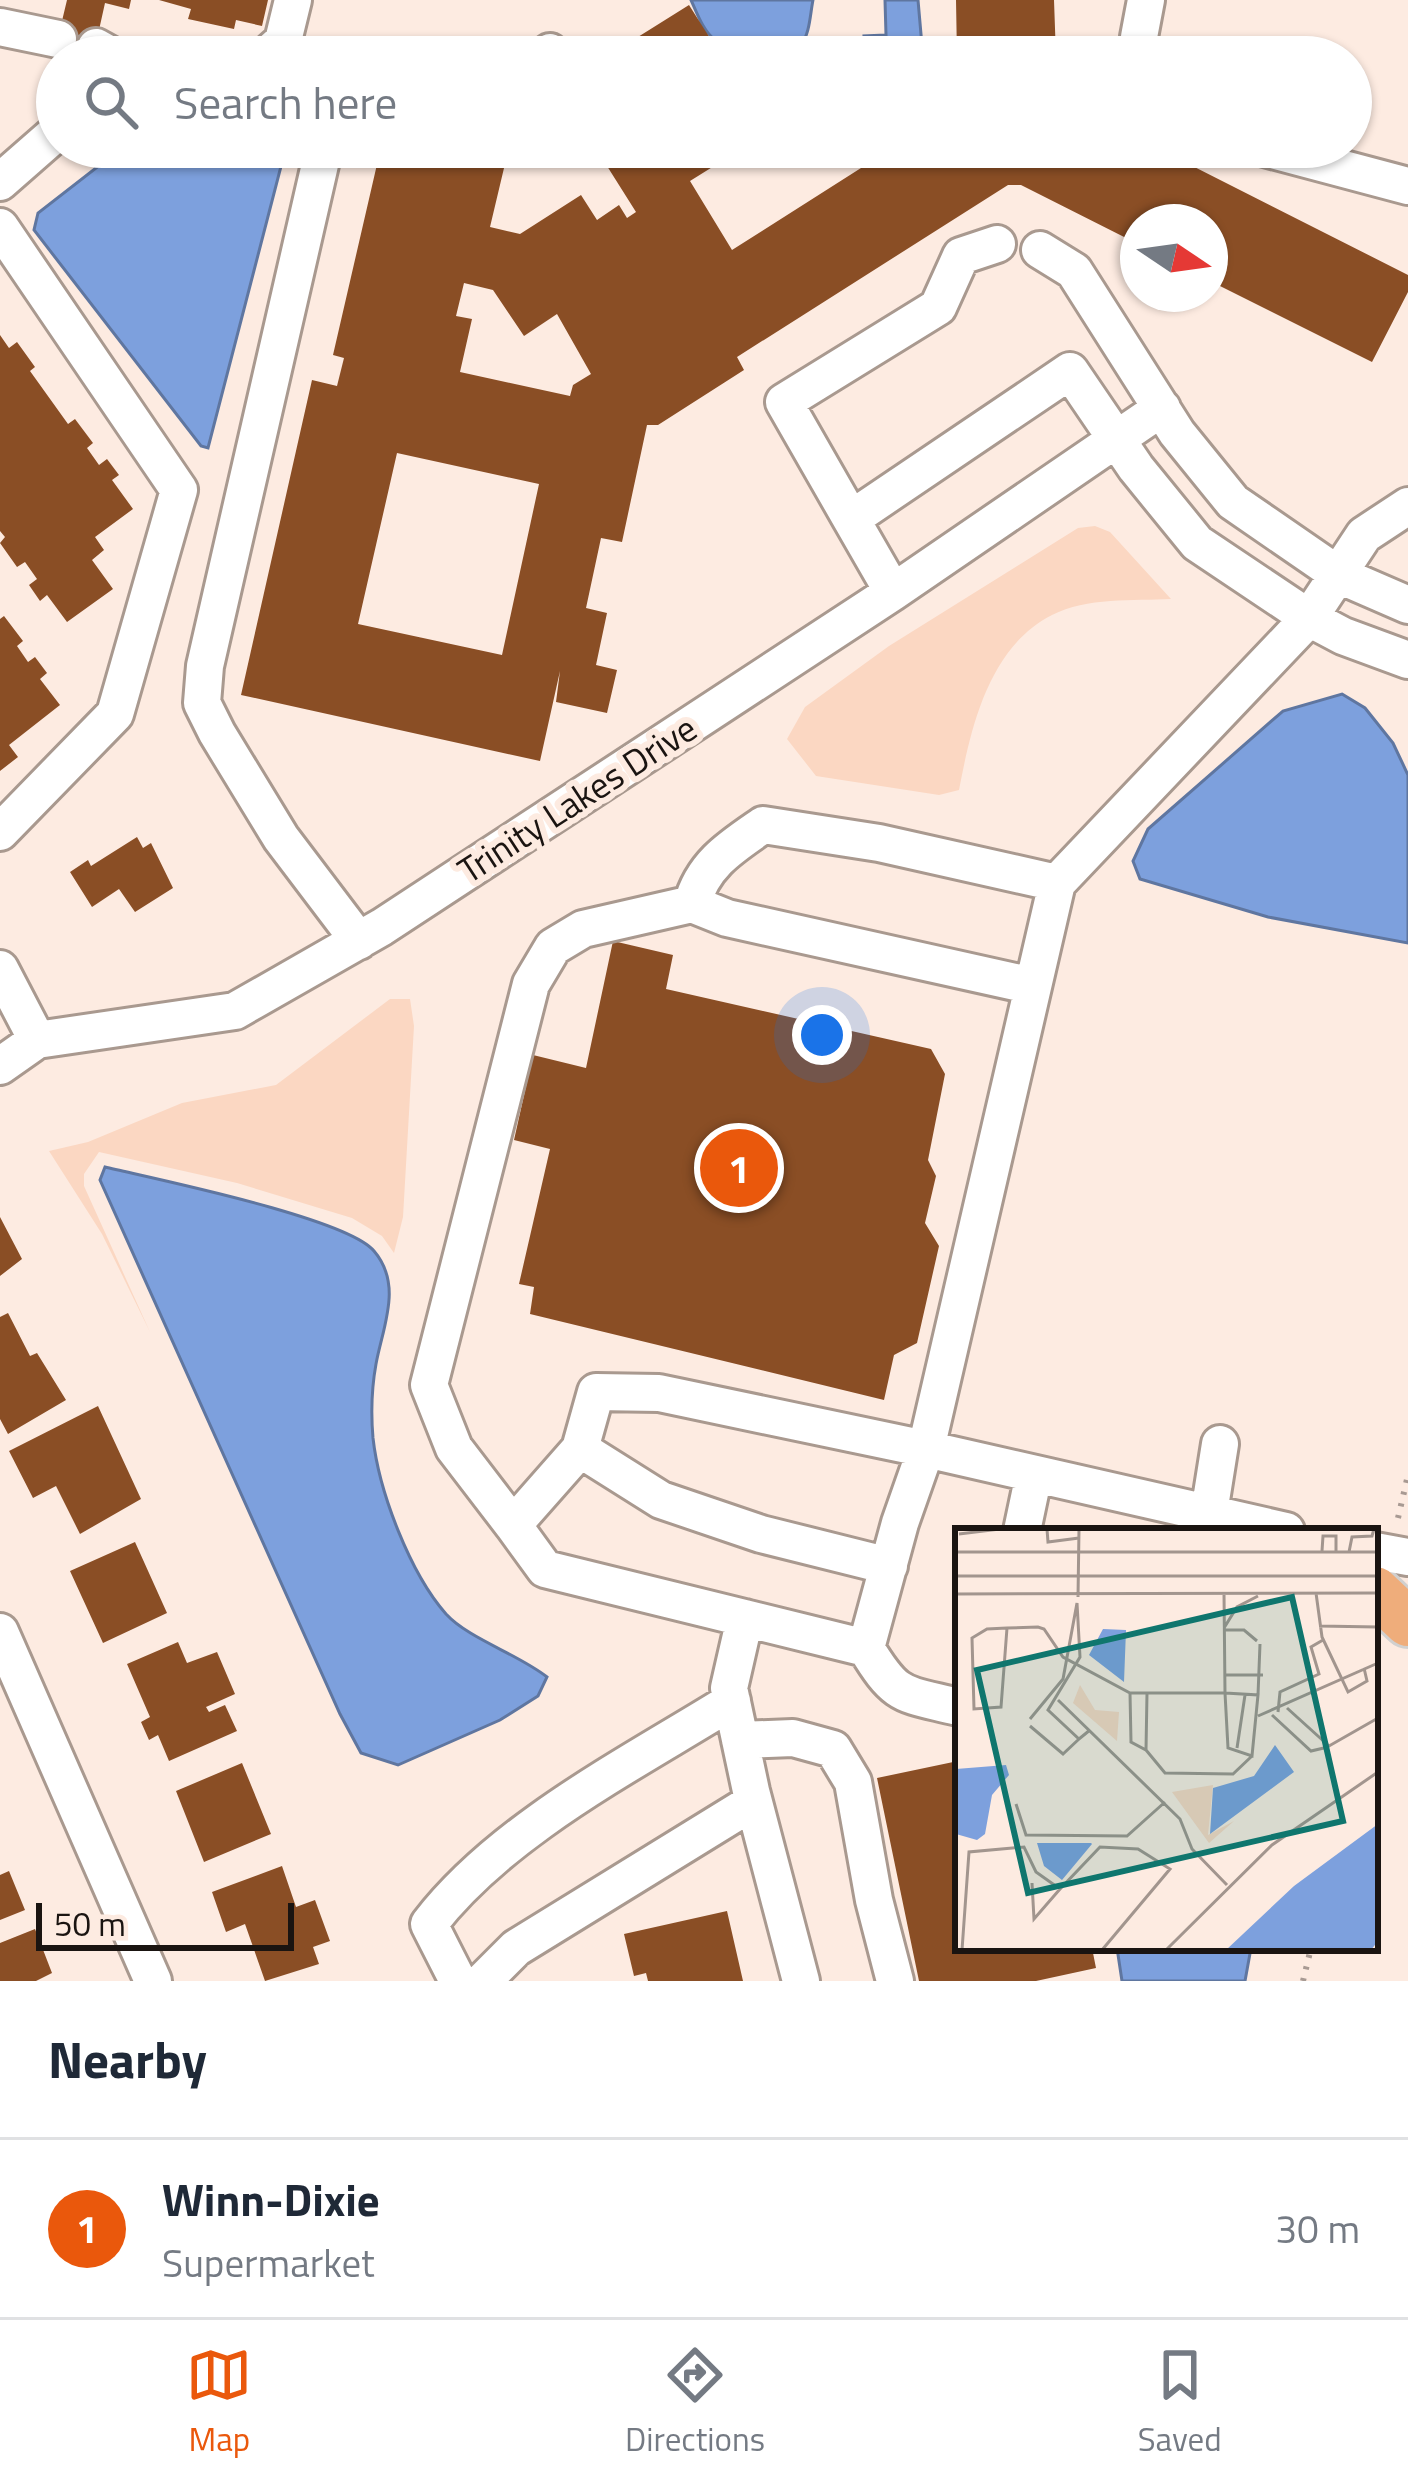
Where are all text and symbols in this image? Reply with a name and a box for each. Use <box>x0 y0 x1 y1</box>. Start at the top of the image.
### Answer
search box <box>36 36 1372 168</box>
text: Search here <box>174 68 397 136</box>
icon: search <box>78 69 144 135</box>
north arrow <box>1120 204 1228 312</box>
street label: Trinity Lakes Drive <box>446 701 707 897</box>
your location <box>792 1005 852 1065</box>
pin: 1 <box>700 1123 778 1213</box>
inset map <box>955 1528 1378 1951</box>
scale bar <box>36 1897 294 1950</box>
text: 50 m <box>54 1899 126 1949</box>
text: Nearby <box>48 2020 207 2098</box>
text: Winn-Dixie <box>162 2165 380 2233</box>
text: 1 <box>76 2199 98 2258</box>
text: 30 m <box>1275 2199 1360 2258</box>
text: Supermarket <box>162 2233 375 2292</box>
tab: Map <box>186 2342 252 2464</box>
tab: Directions <box>625 2342 765 2464</box>
tab: Saved <box>1138 2342 1222 2464</box>

